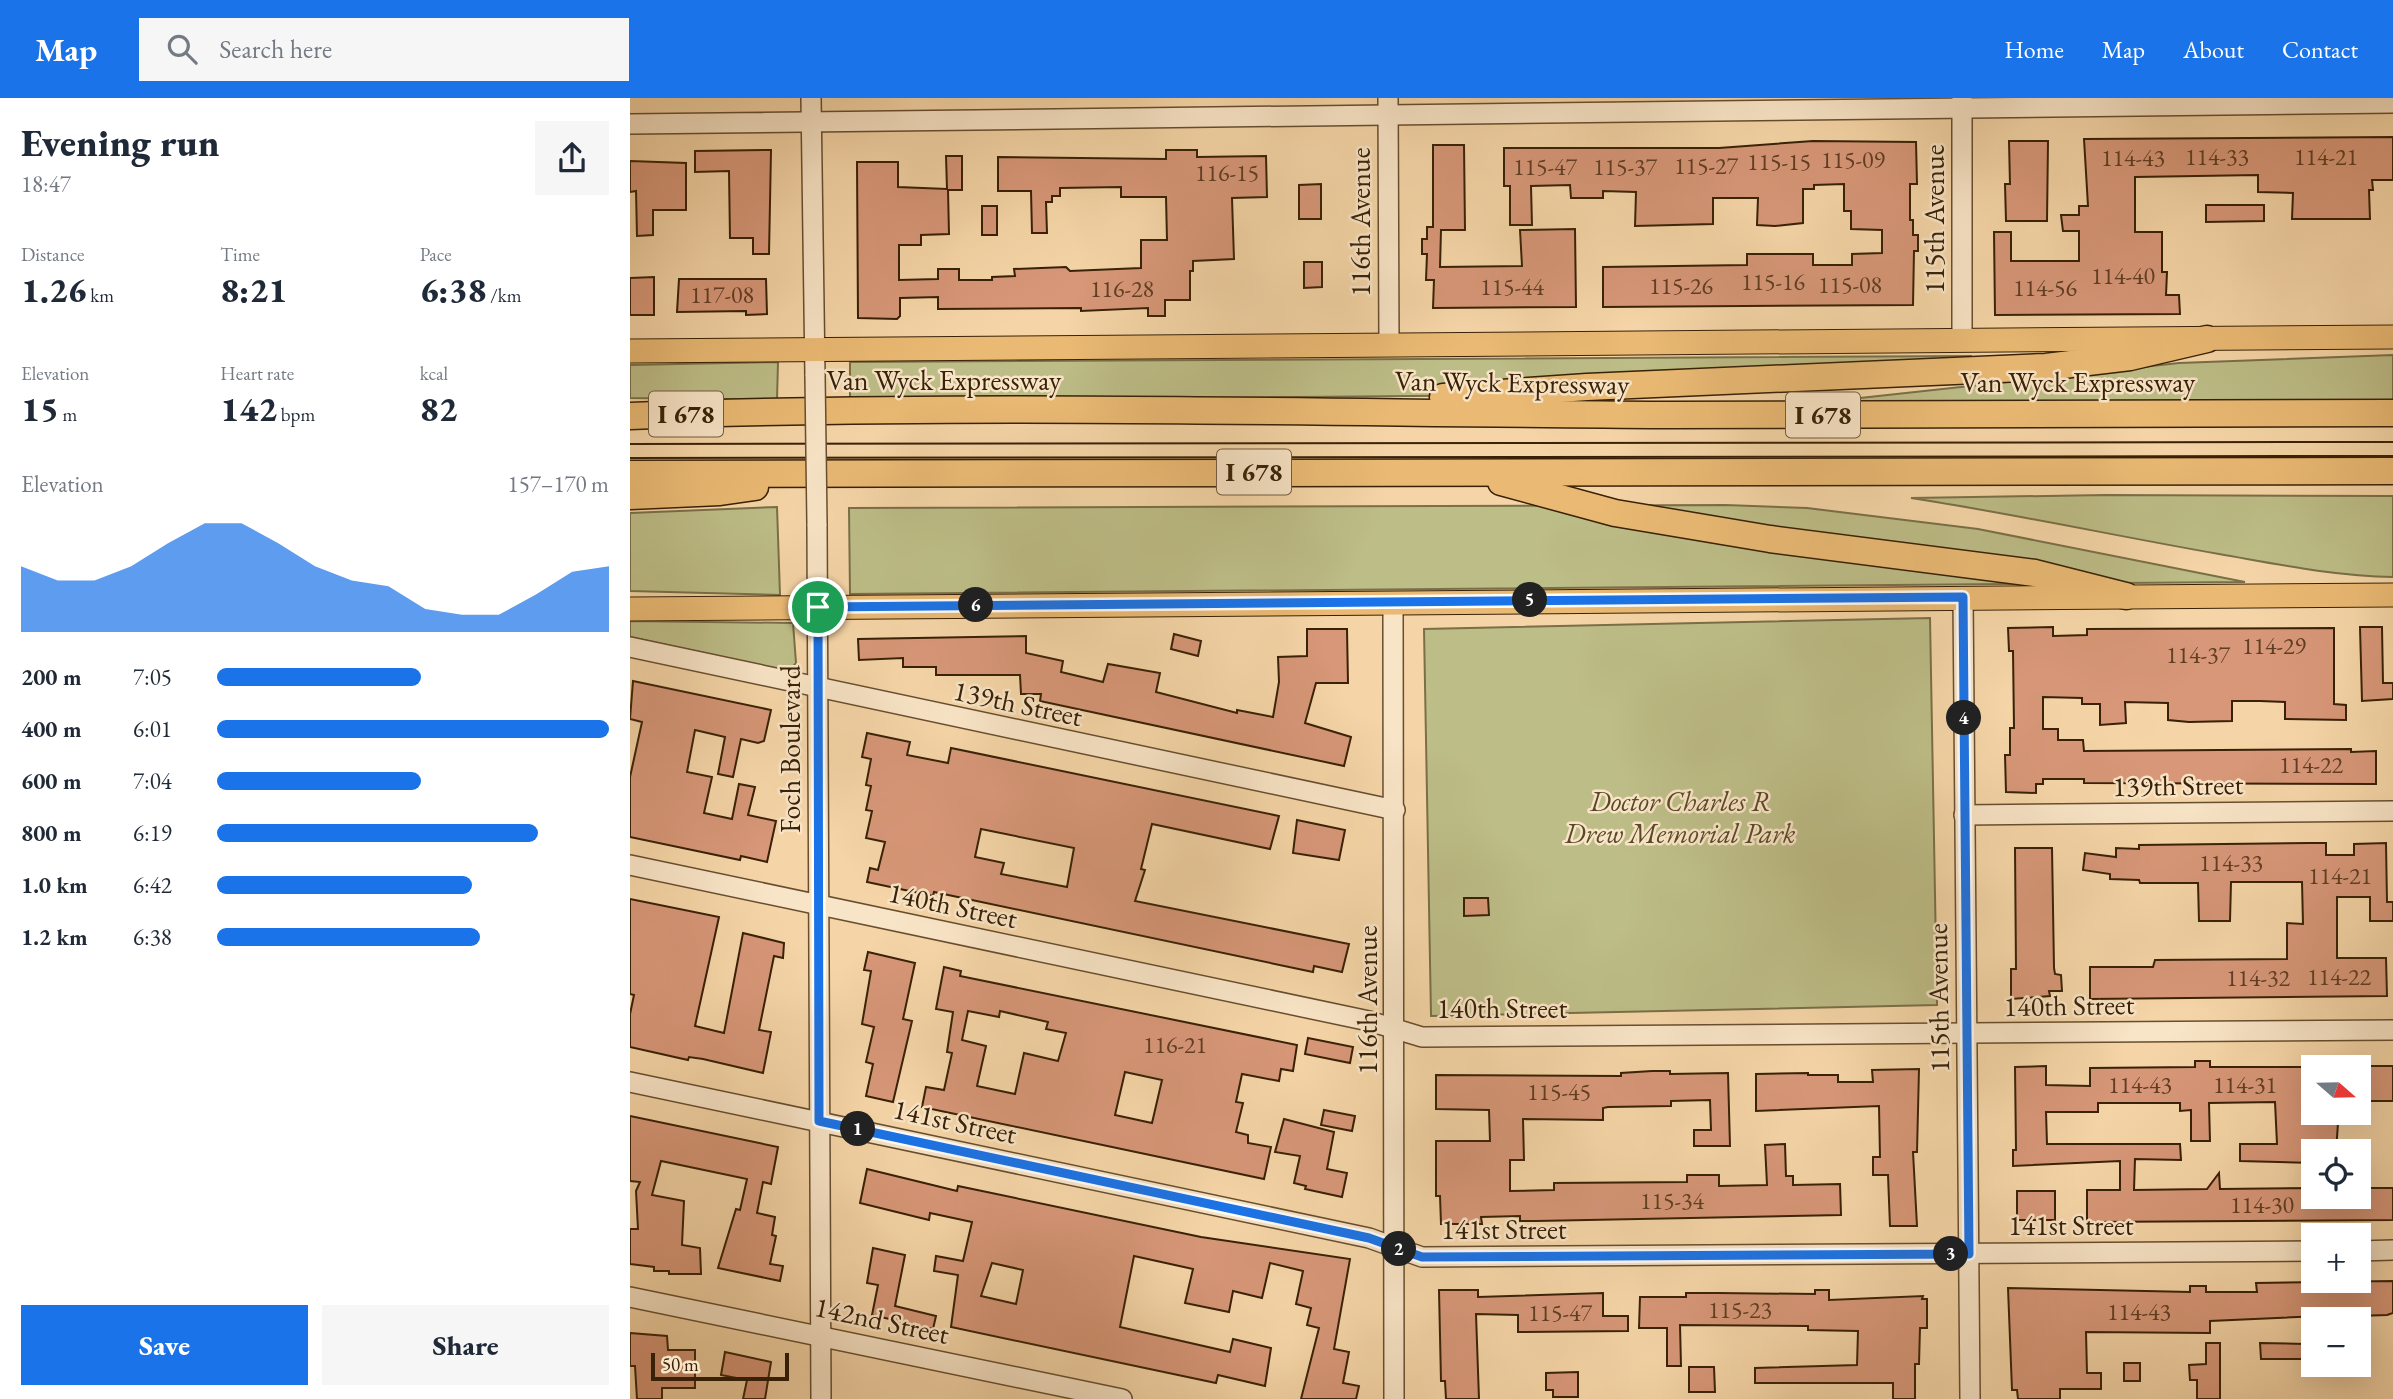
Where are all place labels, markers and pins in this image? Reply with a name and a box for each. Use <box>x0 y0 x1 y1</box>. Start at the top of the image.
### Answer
pin <box>788 577 848 637</box>
pin: 5 <box>1513 582 1548 618</box>
pin: 6 <box>958 588 994 622</box>
pin: 4 <box>1946 700 1982 736</box>
pin: 1 <box>840 1112 876 1146</box>
pin: 2 <box>1382 1232 1416 1266</box>
pin: 3 <box>1934 1236 1968 1272</box>

